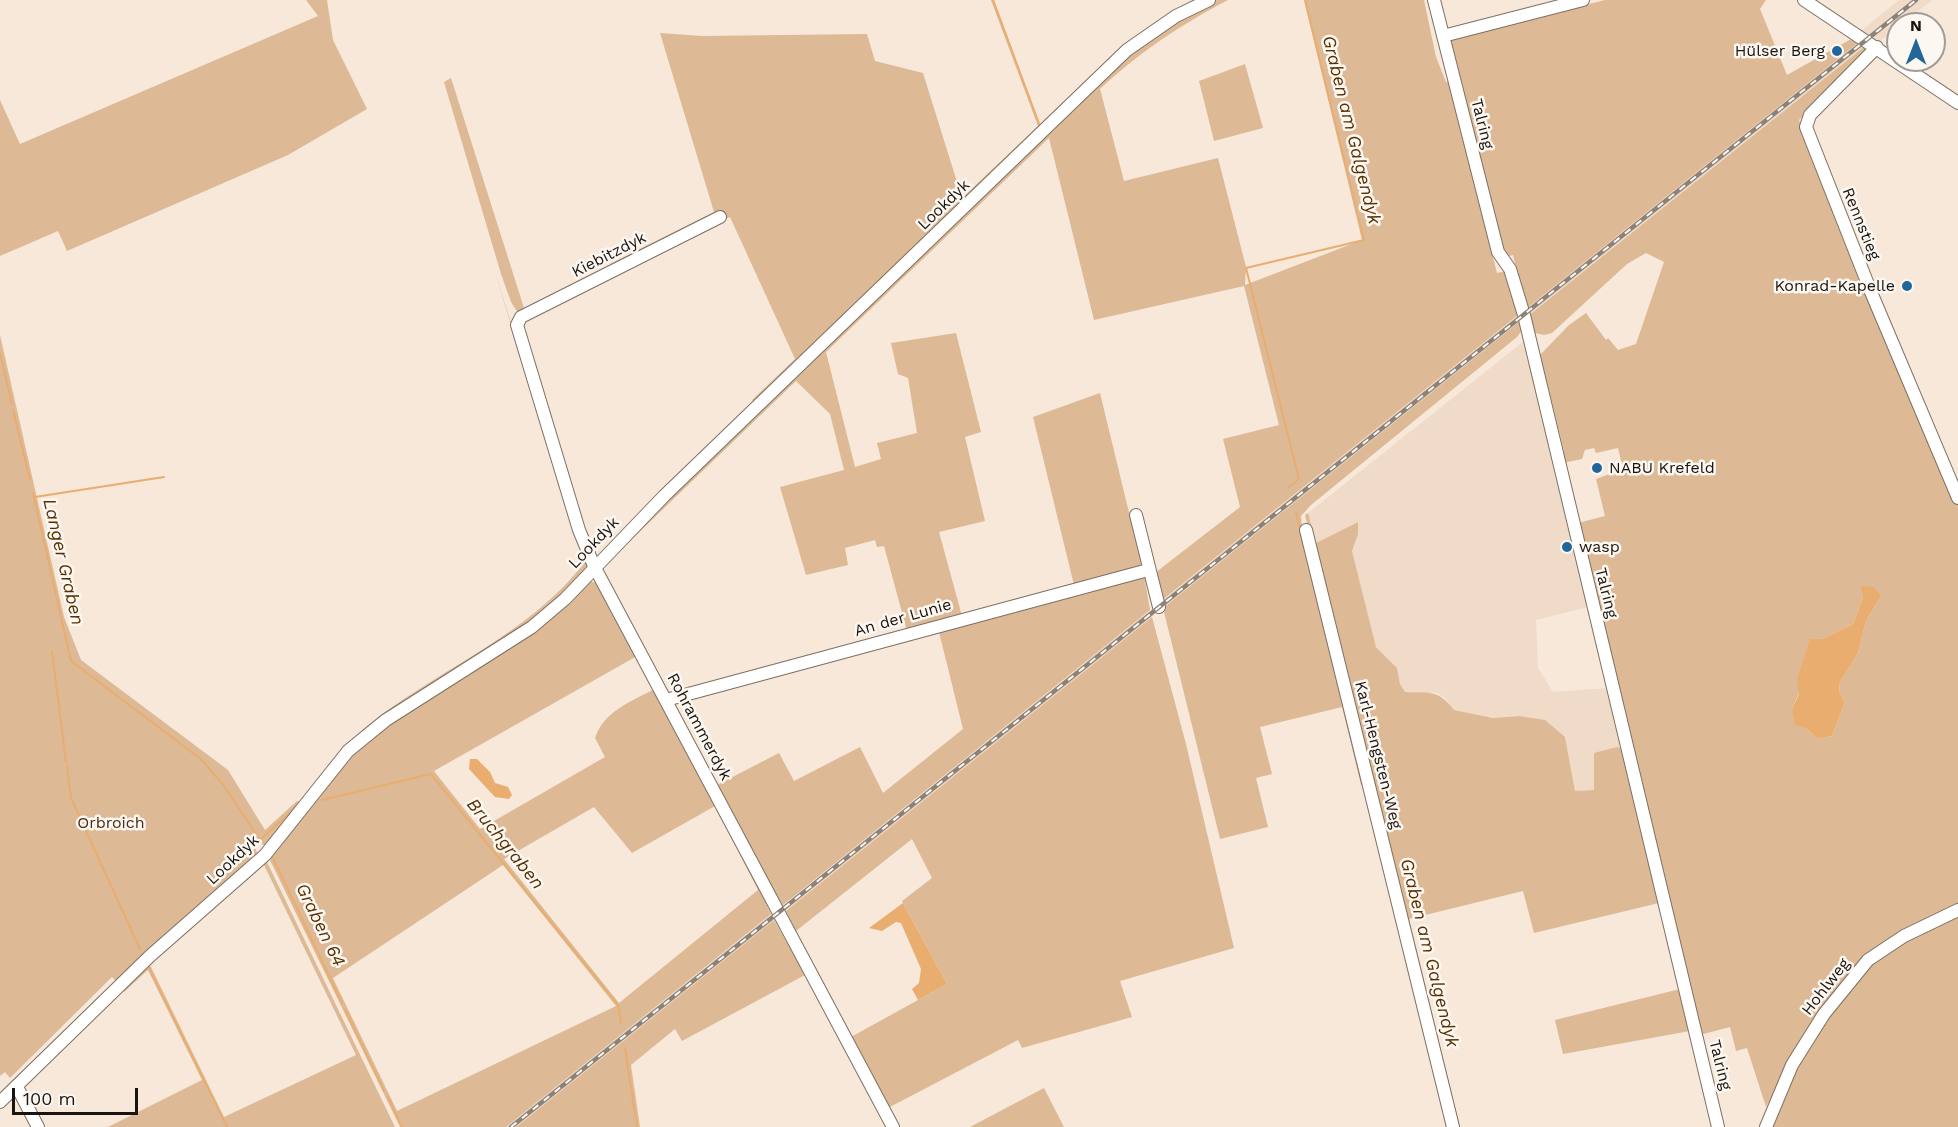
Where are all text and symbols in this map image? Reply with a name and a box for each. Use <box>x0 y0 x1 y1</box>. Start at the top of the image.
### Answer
north arrow <box>1886 12 1946 72</box>
text: N <box>1910 16 1922 35</box>
water label: Graben am Galgendyk <box>1317 33 1385 227</box>
place label: Hülser Berg <box>1735 41 1825 61</box>
marker: Hülser Berg <box>1830 44 1844 58</box>
street label: Talring <box>1466 97 1498 151</box>
street label: Lookdyk <box>914 176 974 234</box>
street label: Rennstieg <box>1838 185 1884 263</box>
street label: Kiebitzdyk <box>569 228 649 282</box>
place label: Konrad-Kapelle <box>1775 276 1895 296</box>
marker: Konrad-Kapelle <box>1900 279 1914 293</box>
place label: NABU Krefeld <box>1609 458 1715 478</box>
marker: NABU Krefeld <box>1590 461 1604 475</box>
water label: Langer Graben <box>38 497 88 627</box>
street label: Lookdyk <box>565 513 623 573</box>
place label: wasp <box>1579 537 1620 557</box>
marker: wasp <box>1560 540 1574 554</box>
street label: Talring <box>1590 566 1622 620</box>
street label: An der Lunie <box>852 595 954 641</box>
street label: Rohrammerdyk <box>663 670 735 784</box>
street label: Karl-Hengsten-Weg <box>1350 679 1406 831</box>
water label: Bruchgraben <box>462 794 548 894</box>
park label: Orbroich <box>77 813 145 833</box>
street label: Lookdyk <box>203 831 263 889</box>
water label: Graben am Galgendyk <box>1395 856 1463 1050</box>
water label: Graben 64 <box>291 880 349 970</box>
street label: Hohlweg <box>1798 955 1854 1019</box>
street label: Talring <box>1704 1038 1736 1092</box>
scale bar <box>15 1076 141 1114</box>
text: 100 m <box>23 1088 76 1109</box>

